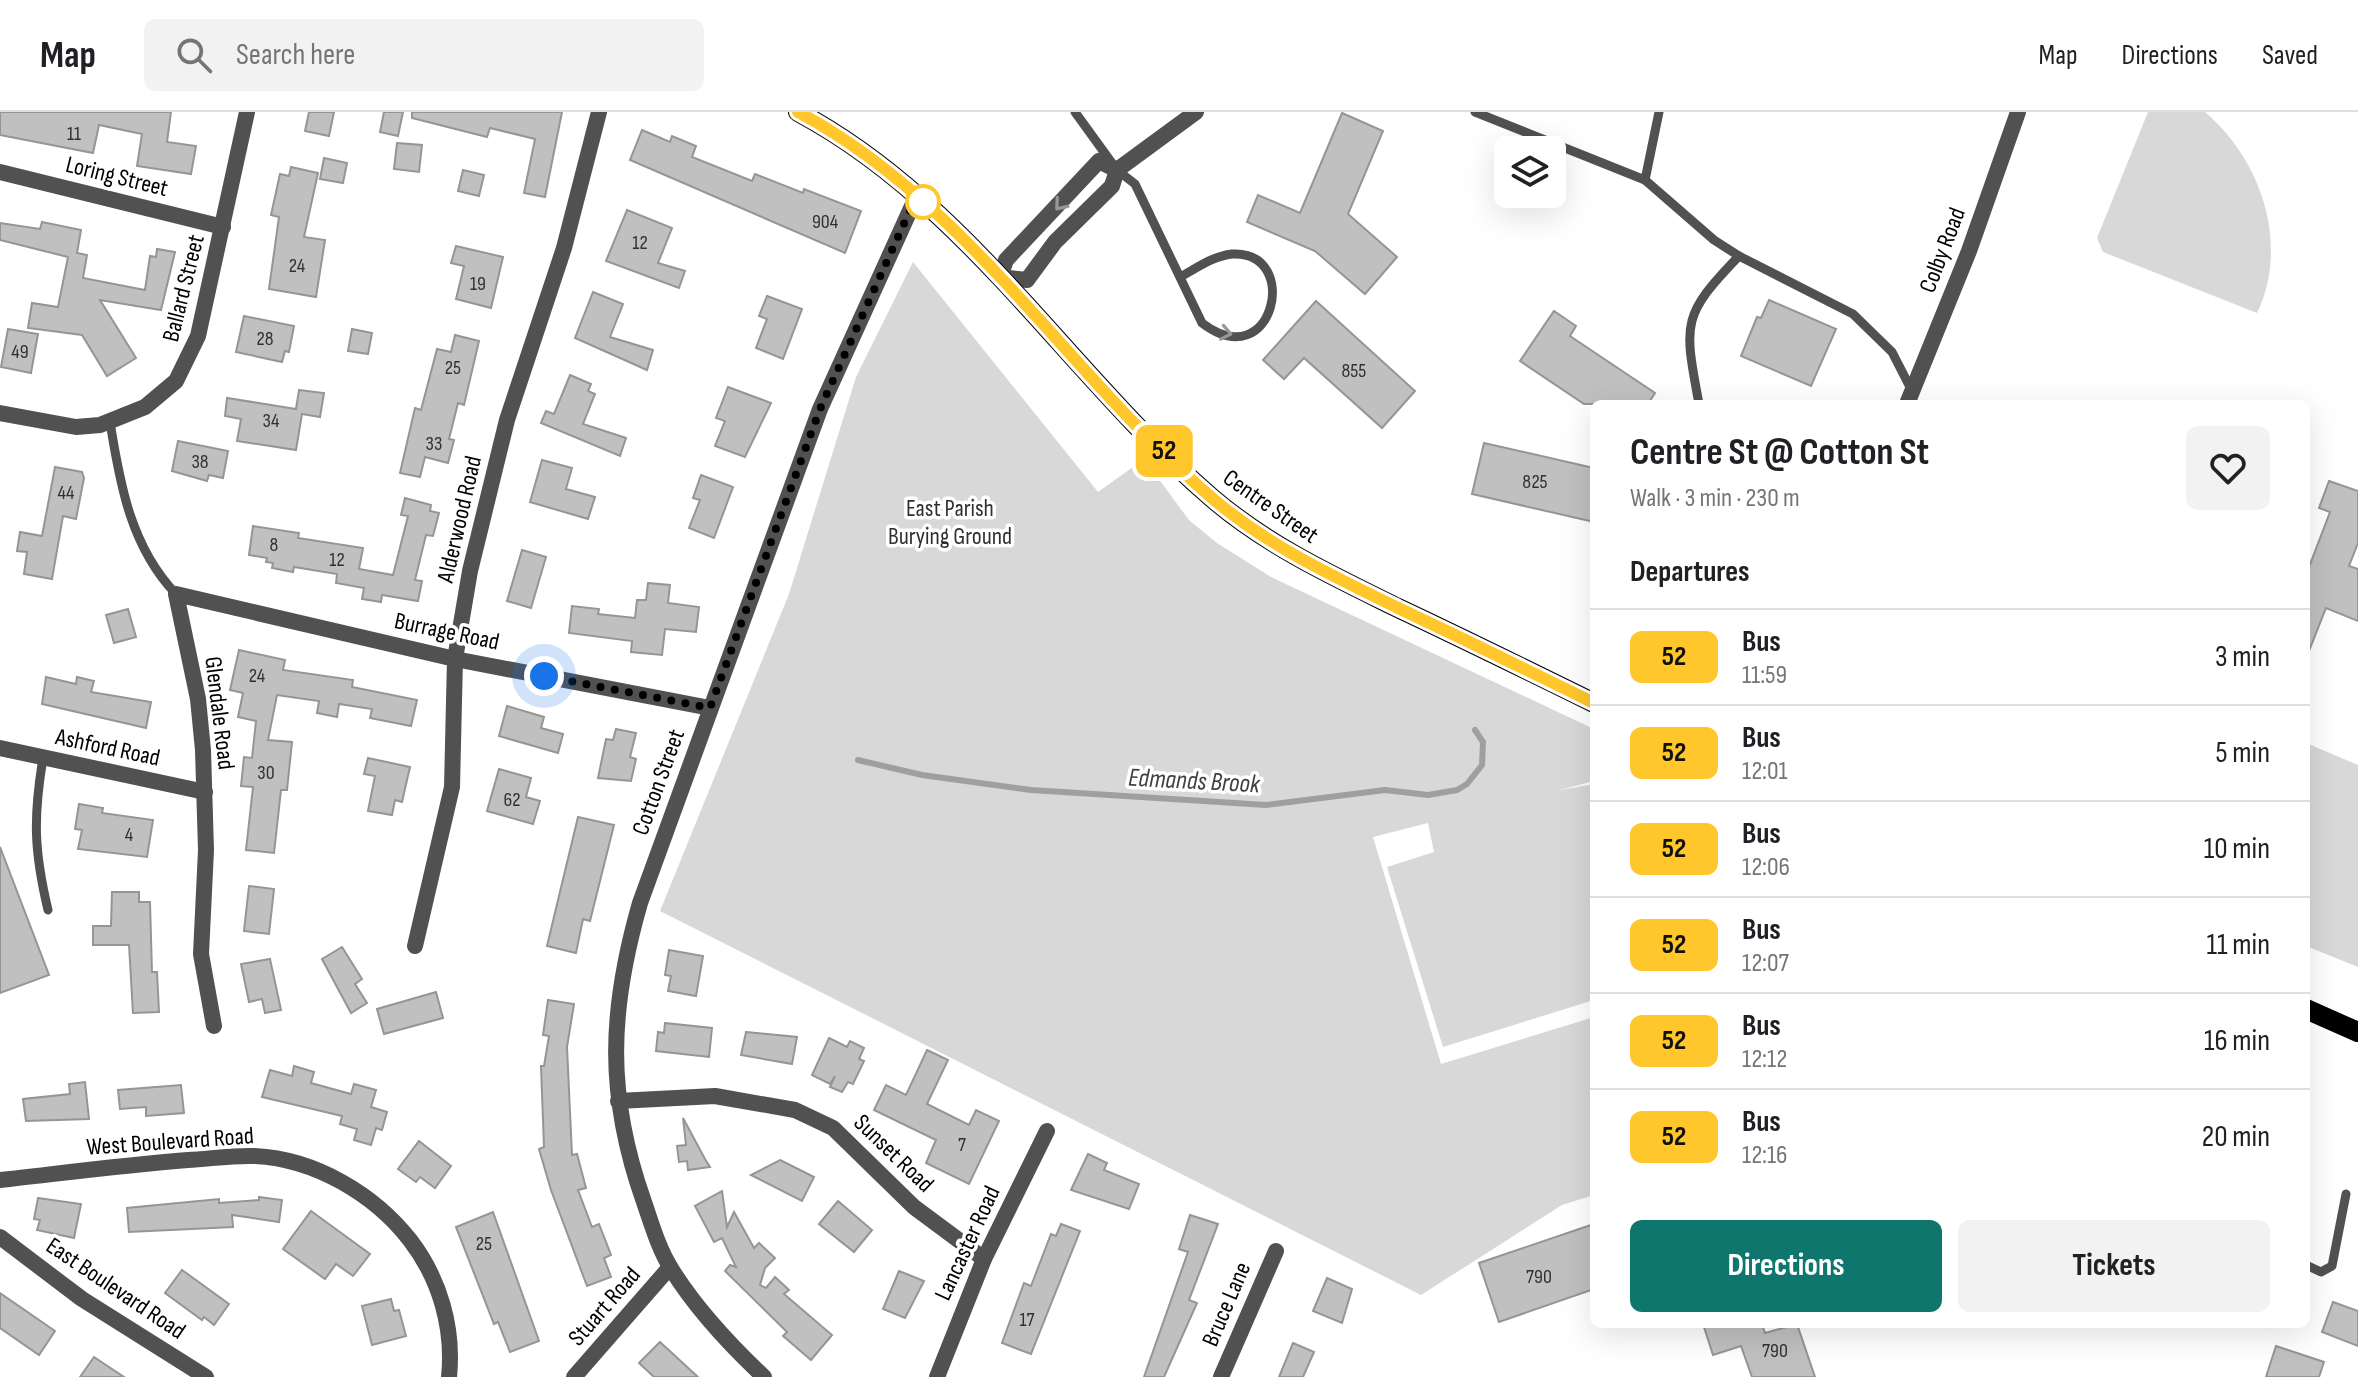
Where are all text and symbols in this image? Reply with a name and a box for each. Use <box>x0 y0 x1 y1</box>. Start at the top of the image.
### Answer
search box <box>144 19 704 91</box>
text: Map <box>40 33 96 78</box>
icon: search <box>172 33 216 77</box>
text: Search here <box>236 37 355 73</box>
text: Map <box>2039 39 2078 72</box>
text: Directions <box>2122 39 2218 72</box>
text: Saved <box>2262 39 2318 72</box>
house number: 11 <box>67 122 81 146</box>
map controls <box>1494 136 1566 208</box>
button: layers <box>1494 136 1566 208</box>
street label: Loring Street <box>63 150 171 203</box>
unlabelled marker <box>906 185 940 219</box>
one-way arrow <box>1055 195 1070 210</box>
street label: Colby Road <box>1913 204 1972 297</box>
house number: 904 <box>812 210 838 234</box>
house number: 12 <box>632 231 648 255</box>
street label: Ballard Street <box>156 232 211 345</box>
house number: 24 <box>289 254 305 278</box>
house number: 19 <box>470 272 486 296</box>
one-way arrow <box>1219 324 1232 341</box>
house number: 28 <box>257 327 274 351</box>
house number: 49 <box>11 340 29 364</box>
house number: 25 <box>445 356 461 380</box>
house number: 855 <box>1342 359 1366 383</box>
house number: 34 <box>263 409 279 433</box>
line badge: 52 <box>1128 425 1200 477</box>
button: heart <box>2186 426 2270 510</box>
text: Centre St @ Cotton St <box>1630 430 1929 475</box>
house number: 33 <box>426 432 442 456</box>
text: 52 <box>1152 434 1176 467</box>
house number: 38 <box>191 450 209 474</box>
street label: Alderwood Road <box>431 453 488 586</box>
street label: Centre Street <box>1218 463 1324 550</box>
house number: 825 <box>1522 470 1548 494</box>
house number: 44 <box>58 481 74 505</box>
text: Walk · 3 min · 230 m <box>1630 483 1800 514</box>
park label: East Parish Burying Ground <box>888 494 1012 551</box>
house number: 8 <box>270 533 278 557</box>
house number: 12 <box>329 548 345 572</box>
text: Departures <box>1630 554 1750 590</box>
street label: Burrage Road <box>392 606 502 657</box>
text: Bus <box>1742 624 1781 660</box>
text: 3 min <box>2215 639 2270 675</box>
text: 52 <box>1662 640 1686 673</box>
street label: Glendale Road <box>198 655 241 771</box>
your location <box>524 656 564 696</box>
text: 11:59 <box>1742 660 1787 691</box>
house number: 24 <box>249 664 265 688</box>
text: Bus <box>1742 720 1781 756</box>
street label: Ashford Road <box>52 722 163 773</box>
street label: Cotton Street <box>626 725 691 839</box>
text: 5 min <box>2216 735 2270 771</box>
text: 52 <box>1662 736 1686 769</box>
text: 12:01 <box>1742 756 1788 787</box>
house number: 30 <box>257 761 275 785</box>
water label: Edmands Brook <box>1127 763 1262 800</box>
house number: 62 <box>503 788 521 812</box>
text: Bus <box>1742 816 1781 852</box>
house number: 4 <box>125 823 133 847</box>
text: 10 min <box>2204 831 2270 867</box>
text: 52 <box>1662 832 1686 865</box>
text: 12:06 <box>1742 852 1790 883</box>
text: Bus <box>1742 912 1781 948</box>
text: 11 min <box>2207 927 2270 963</box>
text: 52 <box>1662 928 1686 961</box>
text: 12:07 <box>1742 948 1789 979</box>
text: Bus <box>1742 1008 1781 1044</box>
text: 16 min <box>2204 1023 2270 1059</box>
text: 52 <box>1662 1024 1686 1057</box>
text: 12:12 <box>1742 1044 1787 1075</box>
text: Bus <box>1742 1104 1781 1140</box>
street label: Sunset Road <box>848 1108 940 1198</box>
text: 20 min <box>2202 1119 2270 1155</box>
text: 52 <box>1662 1120 1686 1153</box>
street label: West Boulevard Road <box>85 1121 255 1162</box>
house number: 7 <box>958 1133 966 1157</box>
text: 12:16 <box>1742 1140 1788 1171</box>
street label: Lancaster Road <box>928 1181 1007 1305</box>
button: Directions <box>1630 1220 1942 1312</box>
button: Tickets <box>1958 1220 2270 1312</box>
street label: East Boulevard Road <box>41 1231 191 1346</box>
house number: 25 <box>476 1232 492 1256</box>
street label: Bruce Lane <box>1196 1258 1257 1351</box>
street label: Stuart Road <box>562 1261 647 1352</box>
house number: 790 <box>1526 1265 1552 1289</box>
house number: 17 <box>1020 1308 1034 1332</box>
house number: 790 <box>1762 1339 1788 1363</box>

